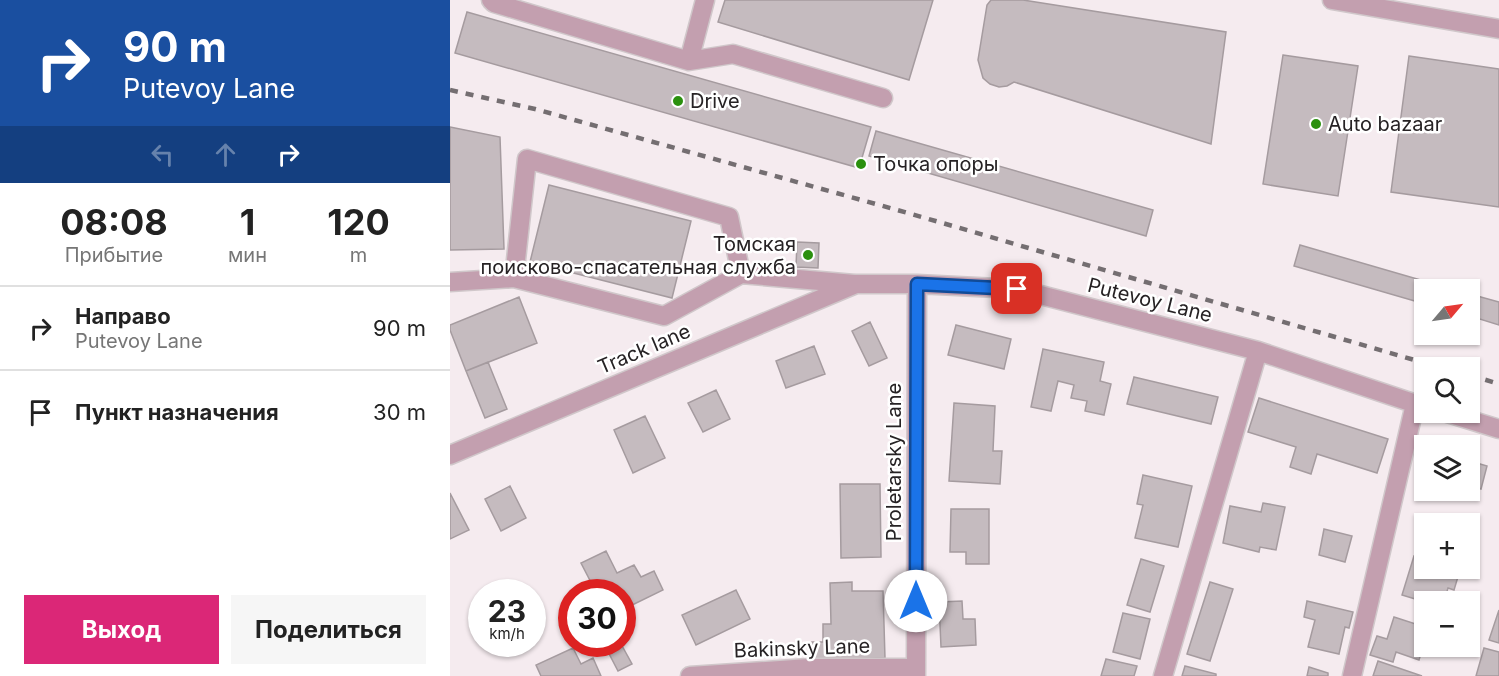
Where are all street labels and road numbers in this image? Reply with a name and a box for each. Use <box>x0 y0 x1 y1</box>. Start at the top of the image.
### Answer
street label: Putevoy Lane <box>1085 273 1215 327</box>
street label: Track lane <box>594 319 694 379</box>
street label: Proletarsky Lane <box>882 383 906 541</box>
street label: Bakinsky Lane <box>733 634 871 662</box>

